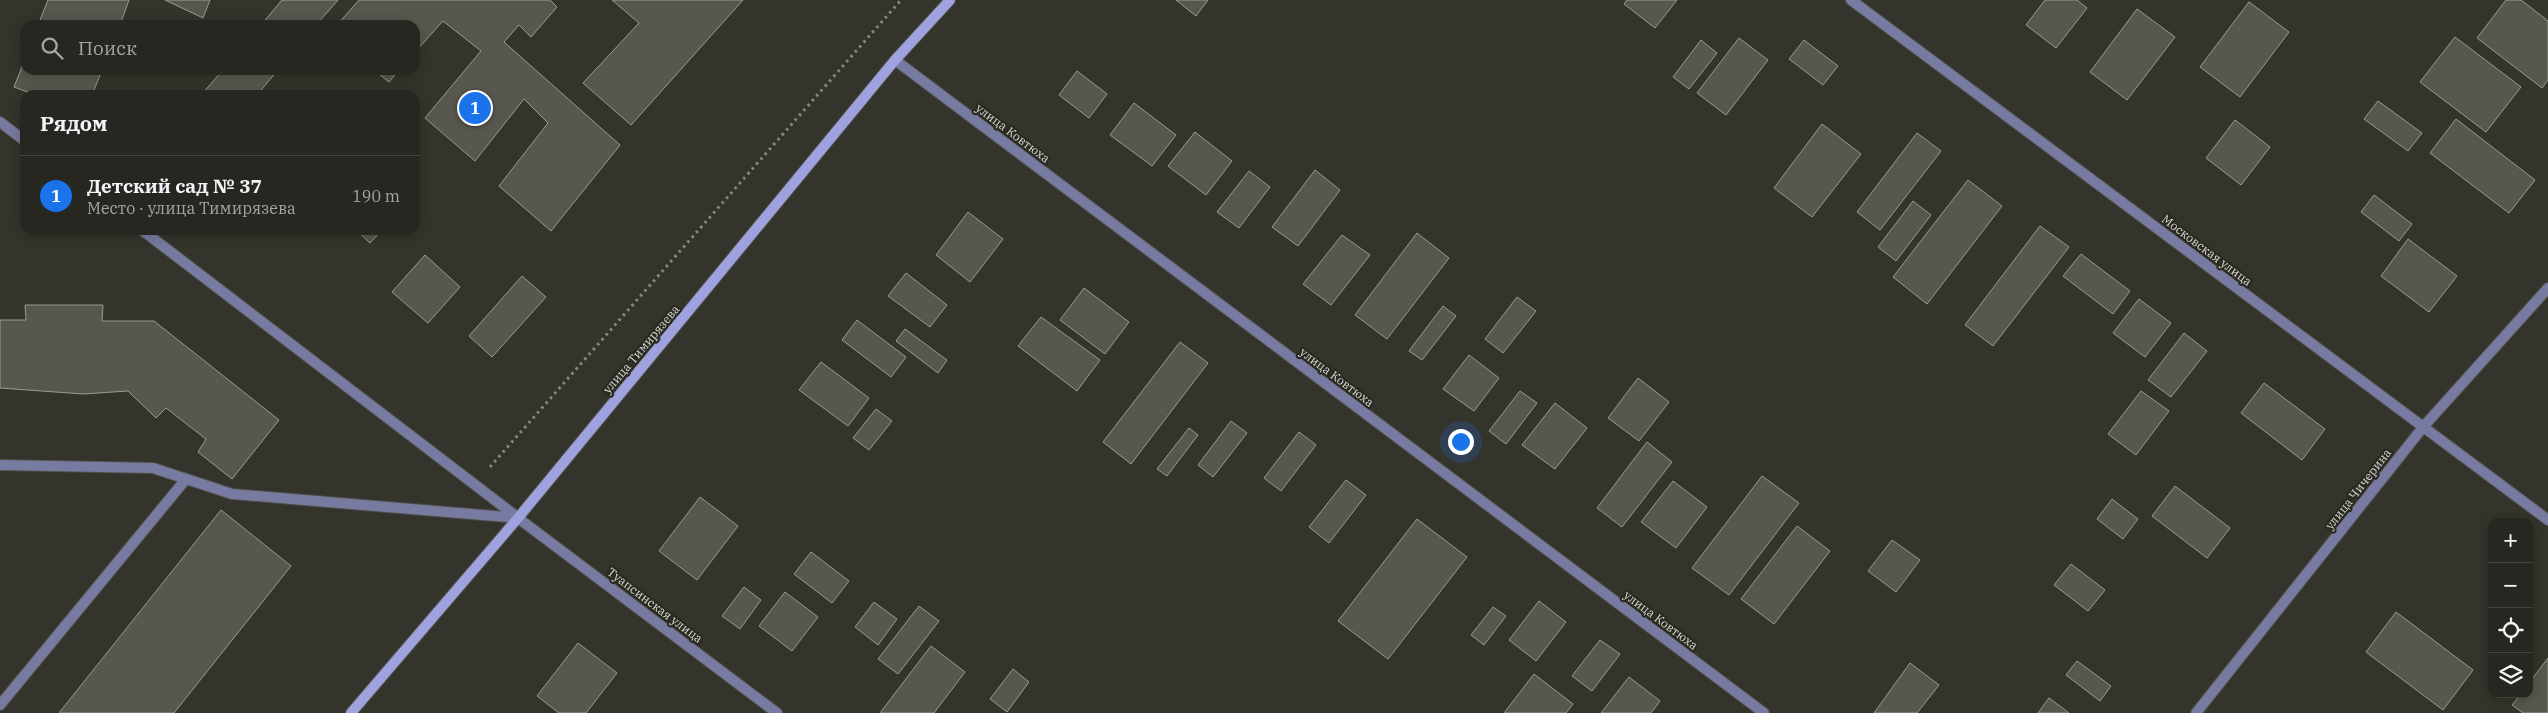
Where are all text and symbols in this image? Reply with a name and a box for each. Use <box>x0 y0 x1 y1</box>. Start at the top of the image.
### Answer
search box <box>20 20 420 75</box>
icon: search <box>38 34 66 62</box>
text: Поиск <box>78 36 137 60</box>
pin: 1 <box>459 89 491 127</box>
street label: улица Ковтюха <box>973 100 1053 166</box>
text: Рядом <box>40 109 108 137</box>
text: Детский сад № 37 <box>87 174 262 198</box>
text: 1 <box>51 186 61 206</box>
text: 190 m <box>352 186 400 206</box>
text: Место · улица Тимирязева <box>87 198 296 218</box>
street label: Московская улица <box>2159 211 2255 289</box>
street label: улица Тимирязева <box>600 301 683 396</box>
street label: улица Ковтюха <box>1297 344 1377 410</box>
your location <box>1448 429 1474 455</box>
street label: улица Чичерина <box>2322 445 2395 532</box>
map controls <box>2488 518 2533 698</box>
button: + <box>2488 518 2533 563</box>
button: − <box>2488 563 2533 608</box>
street label: Туапсинская улица <box>604 564 706 646</box>
street label: улица Ковтюха <box>1621 587 1701 653</box>
button: locate <box>2488 608 2533 653</box>
button: layers <box>2488 653 2533 698</box>

